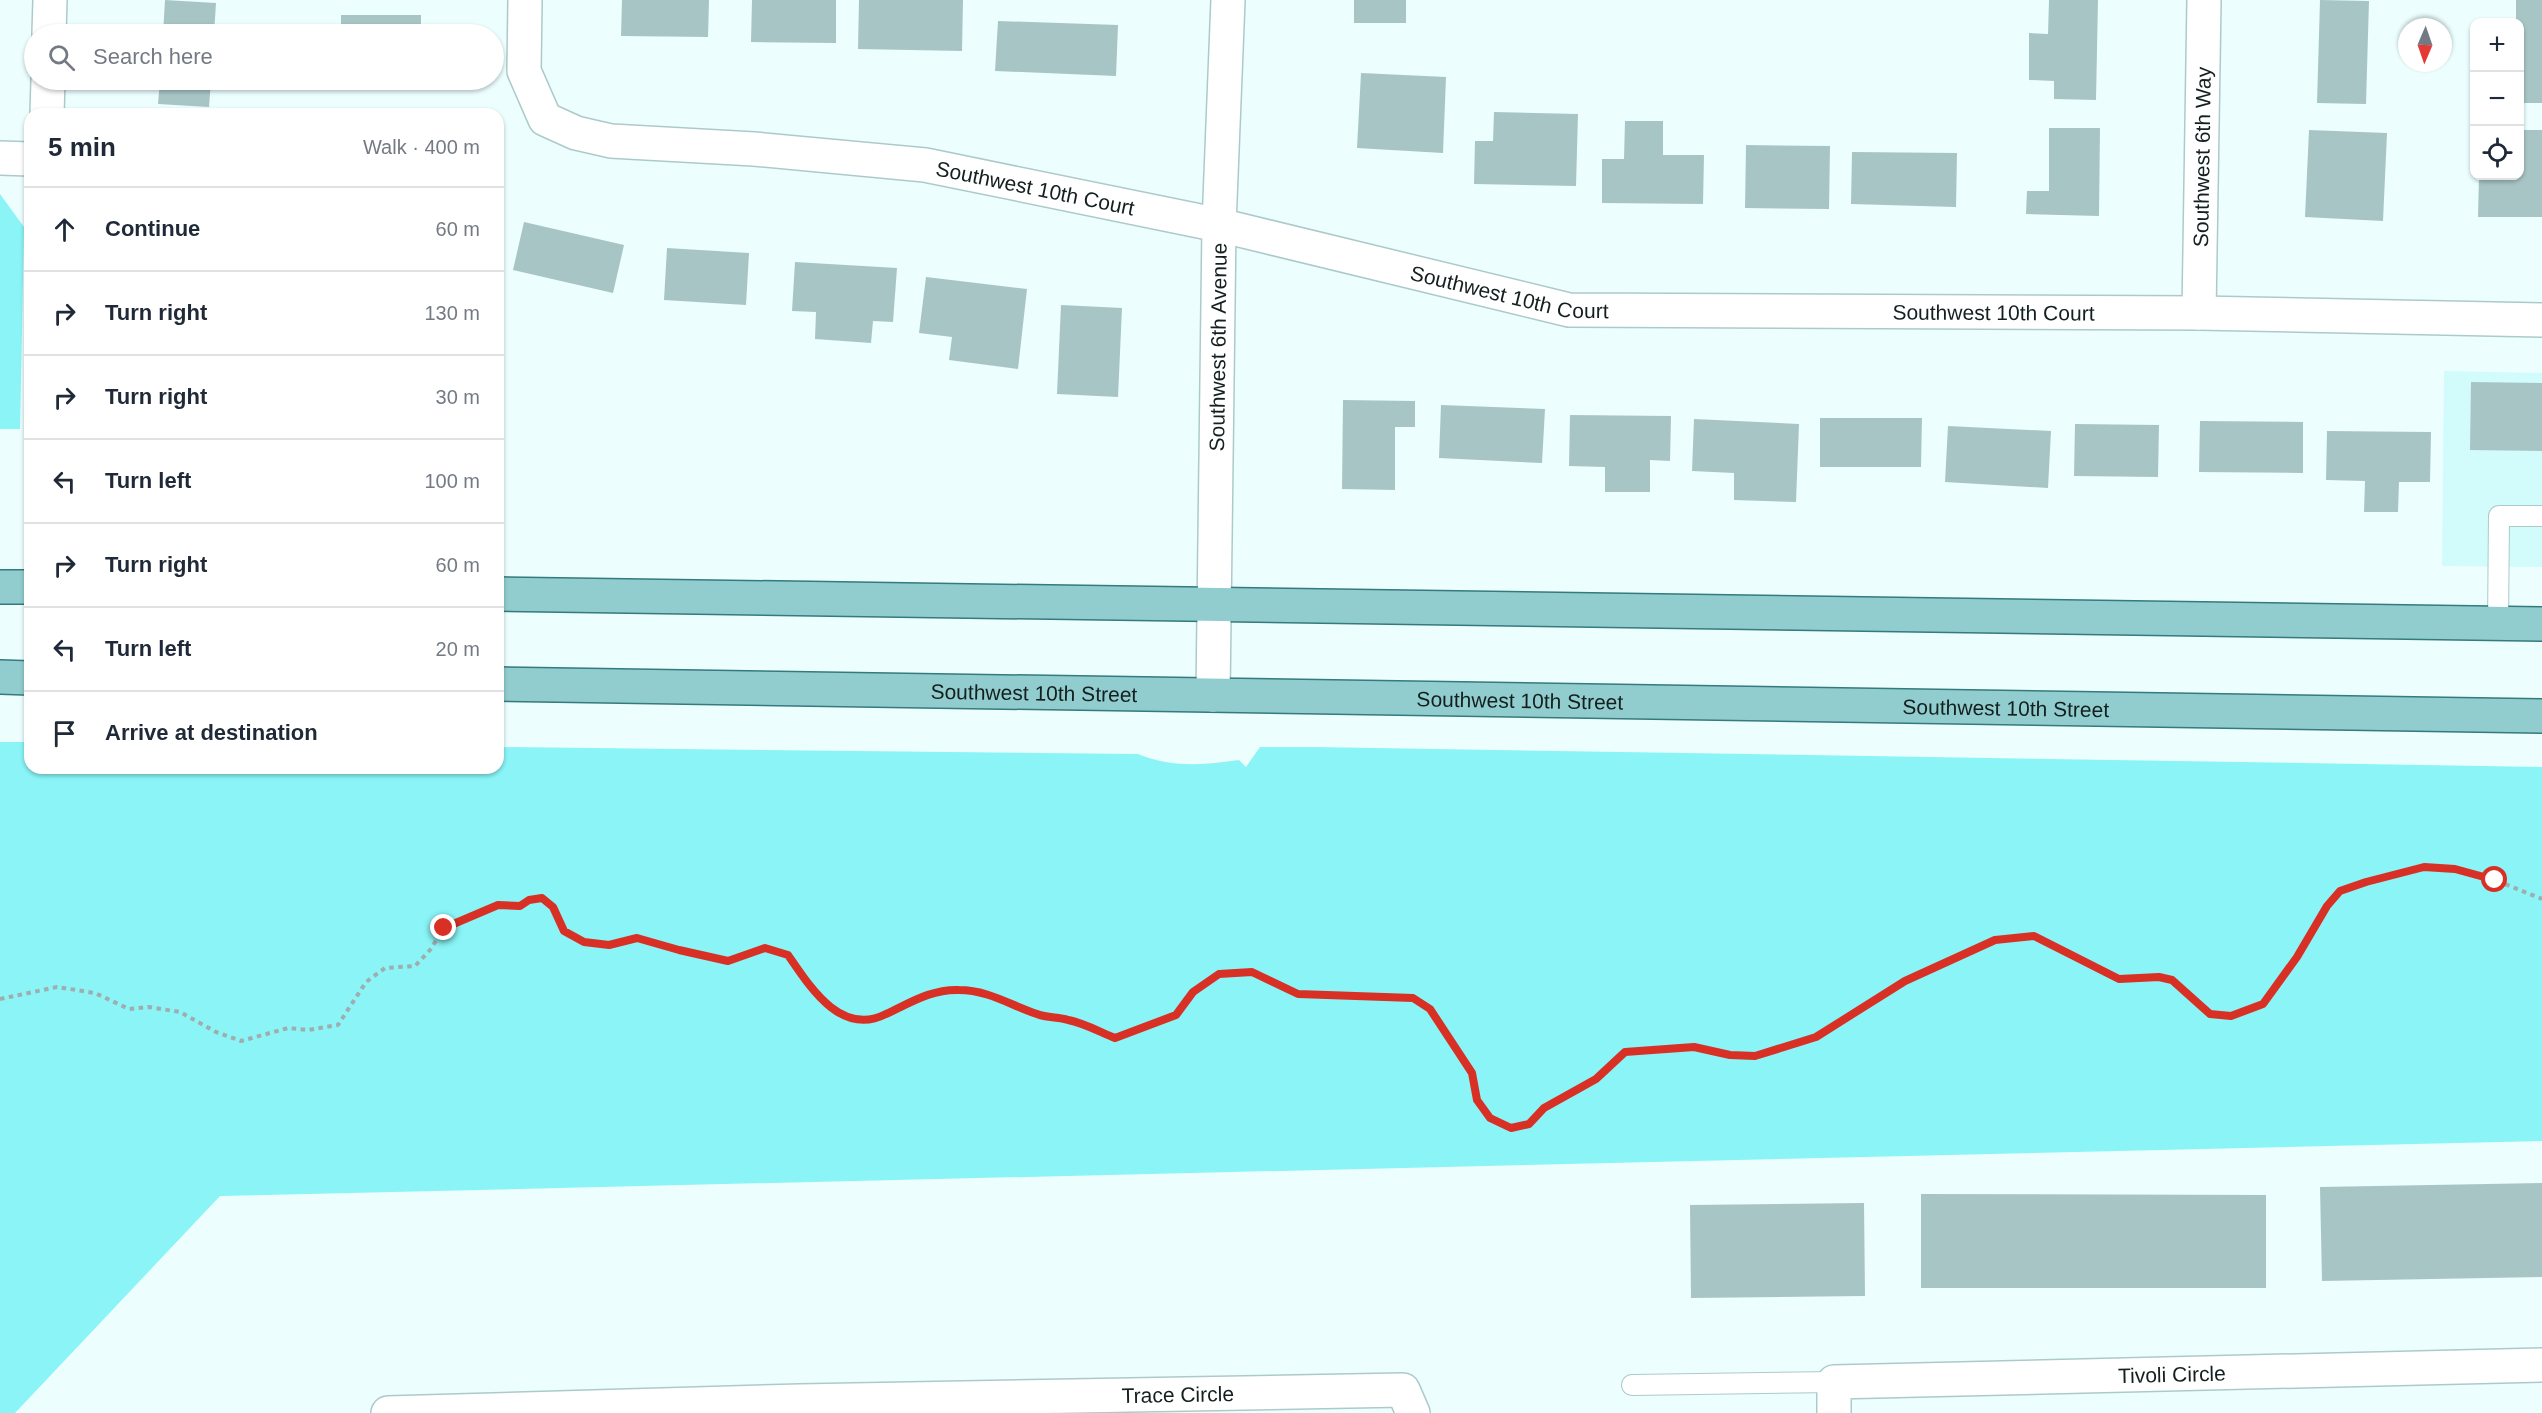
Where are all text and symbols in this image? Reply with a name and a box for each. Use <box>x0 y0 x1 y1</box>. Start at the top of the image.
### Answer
north arrow <box>2398 18 2452 72</box>
map controls <box>2470 18 2524 180</box>
button: + <box>2470 18 2524 72</box>
search box <box>24 24 504 90</box>
icon: search <box>45 41 78 74</box>
text: Search here <box>93 44 213 69</box>
street label: Southwest 6th Way <box>2189 66 2214 247</box>
button: − <box>2470 72 2524 126</box>
button: locate <box>2470 126 2524 180</box>
text: 5 min <box>48 132 116 162</box>
text: Walk · 400 m <box>363 136 480 158</box>
street label: Southwest 10th Court <box>934 156 1137 219</box>
icon: ahead <box>48 213 81 246</box>
text: Continue <box>105 216 200 241</box>
text: 60 m <box>436 218 480 240</box>
street label: Southwest 6th Avenue <box>1205 243 1230 452</box>
street label: Southwest 10th Court <box>1408 260 1609 322</box>
icon: right <box>48 297 81 330</box>
text: Turn right <box>105 300 207 325</box>
street label: Southwest 10th Court <box>1892 300 2095 324</box>
text: 130 m <box>424 302 480 324</box>
icon: right <box>48 381 81 414</box>
text: Turn right <box>105 384 207 409</box>
text: 30 m <box>436 386 480 408</box>
icon: left <box>48 465 81 498</box>
text: Turn left <box>105 468 191 493</box>
text: 100 m <box>424 470 480 492</box>
icon: right <box>48 549 81 582</box>
text: Turn right <box>105 552 207 577</box>
text: 60 m <box>436 554 480 576</box>
icon: left <box>48 633 81 666</box>
text: Turn left <box>105 636 191 661</box>
text: 20 m <box>436 638 480 660</box>
street label: Southwest 10th Street <box>930 679 1138 706</box>
street label: Southwest 10th Street <box>1416 687 1624 713</box>
street label: Southwest 10th Street <box>1902 694 2110 721</box>
icon: arrive <box>48 717 81 750</box>
text: Arrive at destination <box>105 720 318 745</box>
route start <box>2481 866 2507 892</box>
route end <box>430 914 456 940</box>
street label: Tivoli Circle <box>2118 1361 2226 1387</box>
street label: Trace Circle <box>1121 1382 1234 1407</box>

